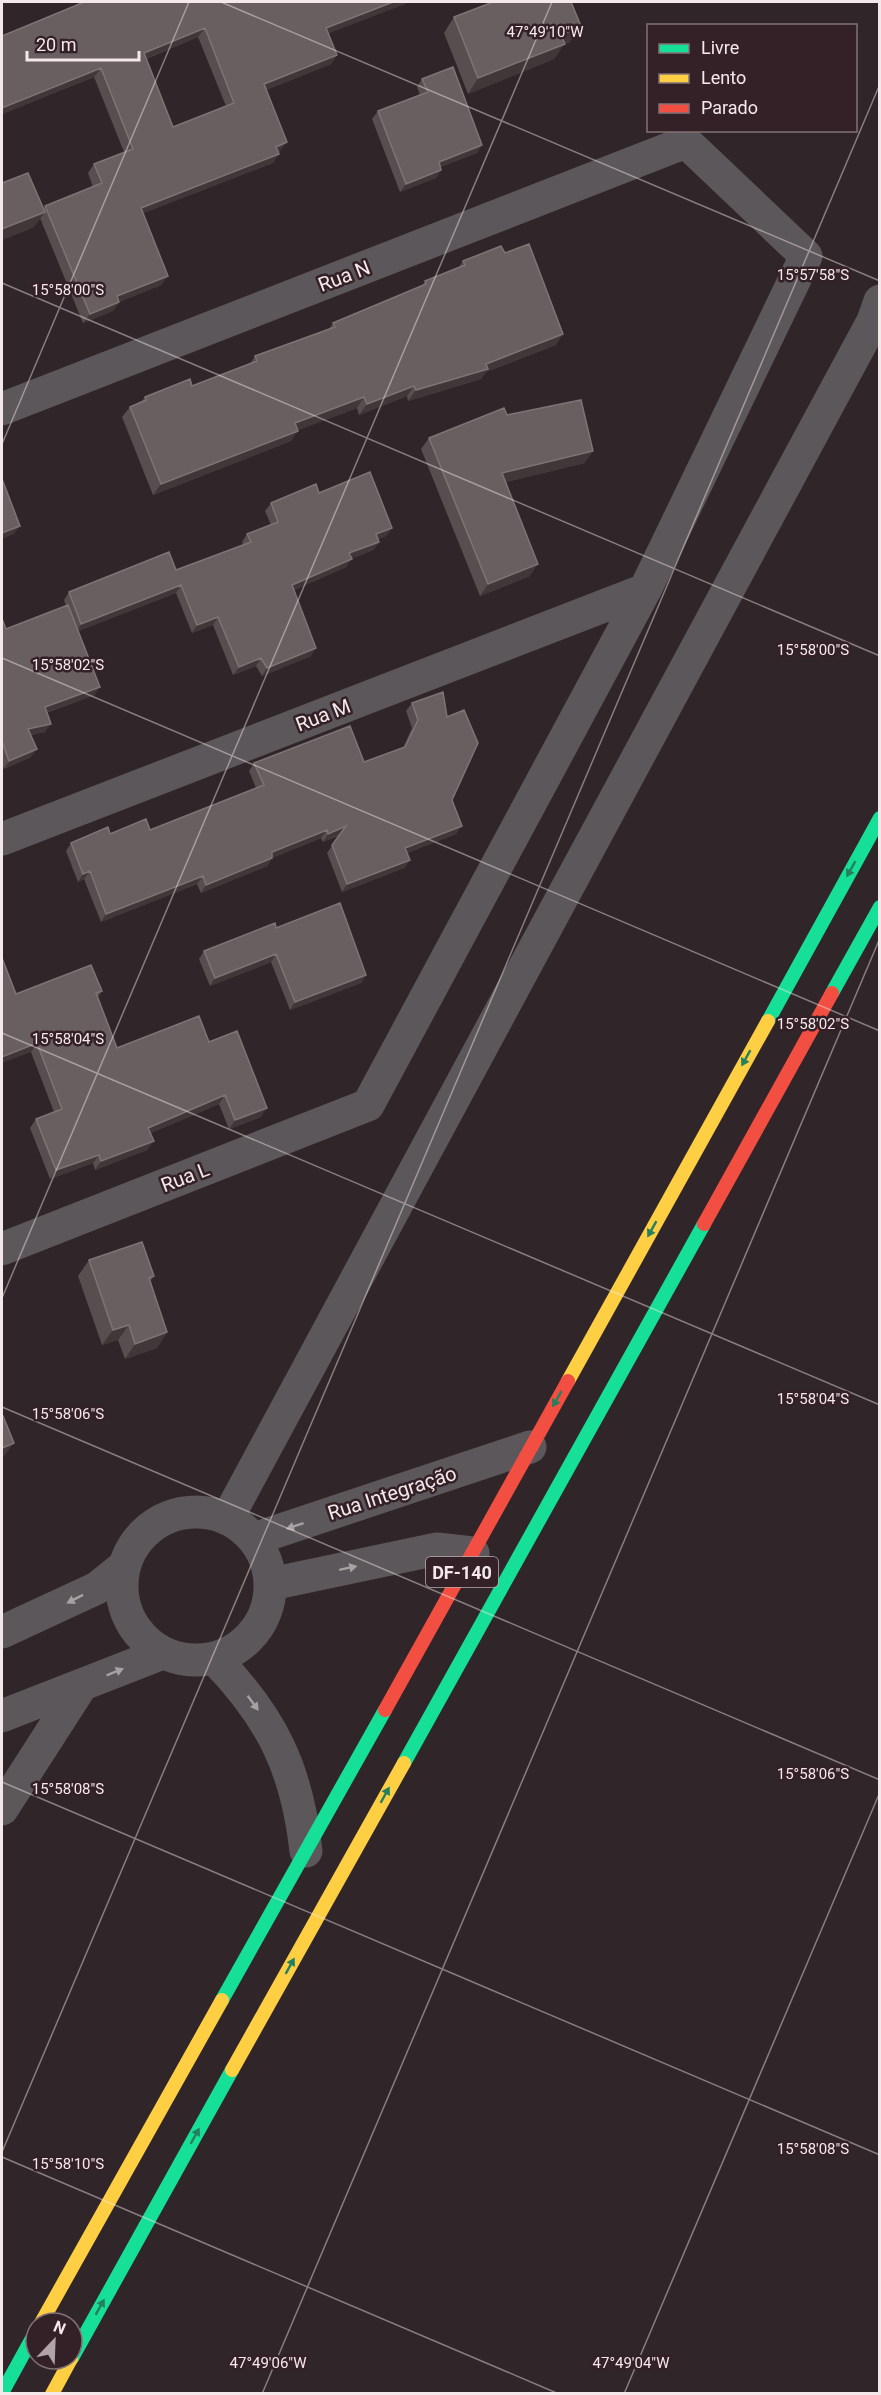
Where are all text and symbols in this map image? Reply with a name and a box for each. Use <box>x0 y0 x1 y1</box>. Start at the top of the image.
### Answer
text: 47°49'10"W <box>507 23 583 41</box>
scale bar <box>27 24 140 62</box>
legend <box>647 24 857 132</box>
text: 20 m <box>36 34 76 55</box>
text: Livre <box>701 37 739 58</box>
text: Lento <box>701 67 746 88</box>
text: Parado <box>701 97 758 118</box>
street label: Rua N <box>315 255 373 297</box>
text: 15°57'58"S <box>777 266 849 284</box>
text: 15°58'00"S <box>32 281 104 299</box>
text: 15°58'00"S <box>777 641 849 659</box>
text: 15°58'02"S <box>32 656 104 674</box>
street label: Rua M <box>292 694 354 736</box>
one-way arrow <box>846 861 856 878</box>
text: 15°58'02"S <box>777 1015 849 1033</box>
text: 15°58'04"S <box>32 1030 104 1048</box>
one-way arrow <box>741 1050 751 1067</box>
street label: Rua L <box>157 1157 213 1197</box>
one-way arrow <box>647 1220 657 1237</box>
text: 15°58'04"S <box>777 1390 849 1408</box>
one-way arrow <box>552 1391 562 1408</box>
text: 15°58'06"S <box>32 1405 104 1423</box>
street label: Rua Integração <box>325 1461 459 1525</box>
one-way arrow <box>286 1521 304 1531</box>
road number: DF-140 <box>426 1557 498 1587</box>
one-way arrow <box>339 1562 358 1572</box>
one-way arrow <box>66 1594 83 1604</box>
one-way arrow <box>106 1667 124 1677</box>
one-way arrow <box>247 1694 259 1710</box>
text: 15°58'06"S <box>777 1765 849 1783</box>
text: 15°58'08"S <box>32 1780 104 1798</box>
one-way arrow <box>380 1787 390 1804</box>
one-way arrow <box>285 1957 295 1974</box>
one-way arrow <box>190 2127 200 2144</box>
text: 15°58'08"S <box>777 2140 849 2158</box>
text: 15°58'10"S <box>32 2155 104 2173</box>
one-way arrow <box>95 2298 105 2315</box>
north arrow <box>24 2311 84 2371</box>
text: N <box>51 2317 69 2339</box>
text: 47°49'06"W <box>230 2354 306 2372</box>
text: 47°49'04"W <box>593 2354 669 2372</box>

